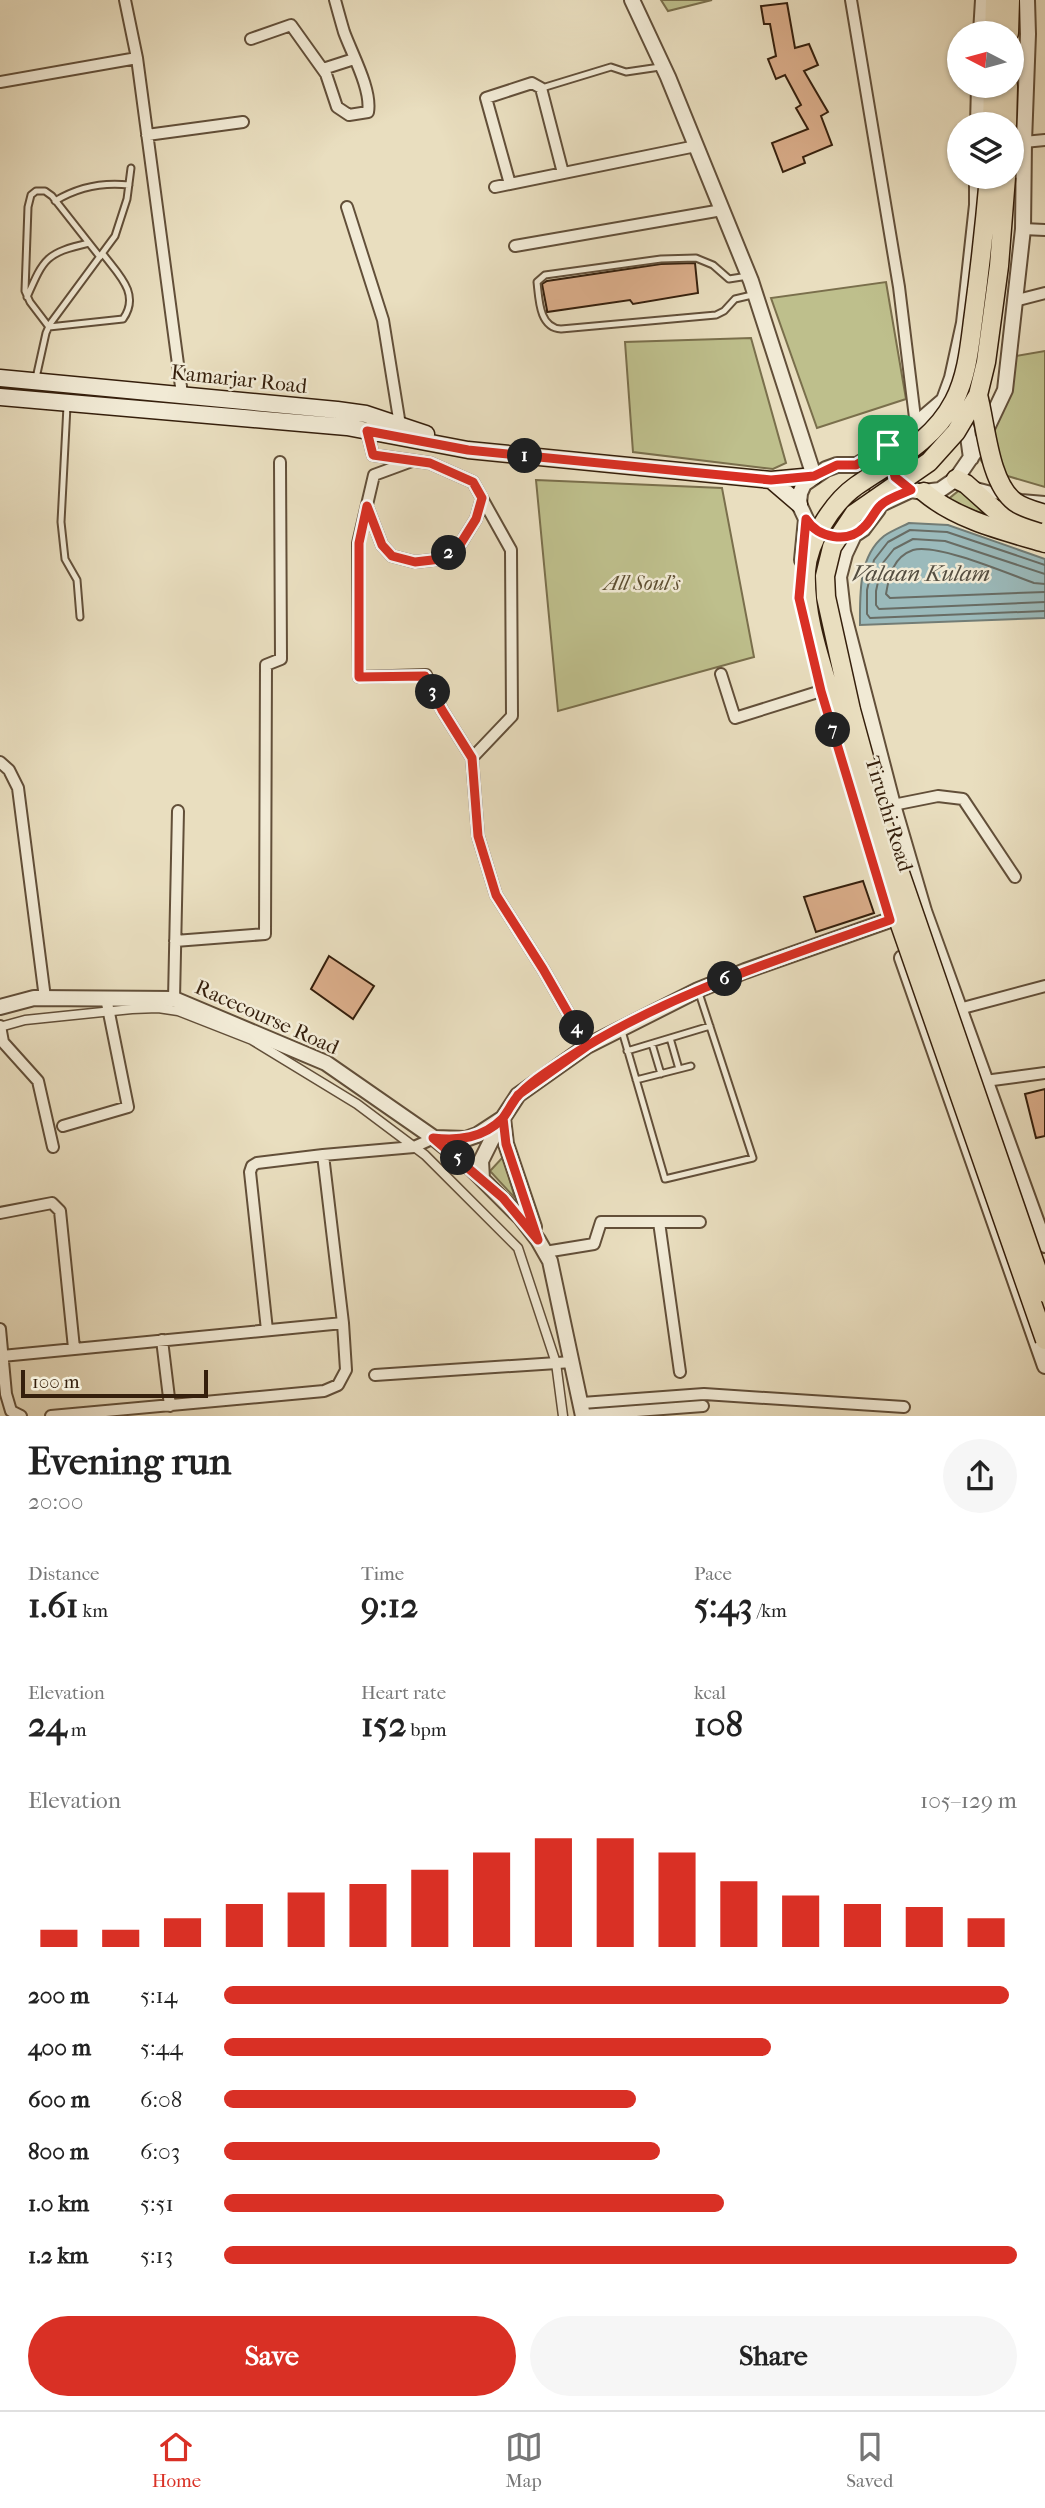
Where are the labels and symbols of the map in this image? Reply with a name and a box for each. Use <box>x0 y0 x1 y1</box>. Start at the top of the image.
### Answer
north arrow <box>947 21 1024 98</box>
street label: Kamarjar Road <box>170 360 309 398</box>
pin <box>858 415 918 475</box>
pin: 1 <box>508 438 542 474</box>
pin: 2 <box>432 536 466 570</box>
water label: Valaan Kulam <box>852 560 990 587</box>
park label: All Soul's <box>601 571 681 595</box>
pin: 3 <box>416 674 450 710</box>
pin: 7 <box>816 712 850 748</box>
street label: Tiruchi Road <box>860 753 918 875</box>
pin: 6 <box>708 962 742 996</box>
street label: Racecourse Road <box>191 975 343 1060</box>
pin: 4 <box>560 1010 594 1046</box>
pin: 5 <box>440 1140 476 1176</box>
scale bar <box>21 1367 208 1399</box>

